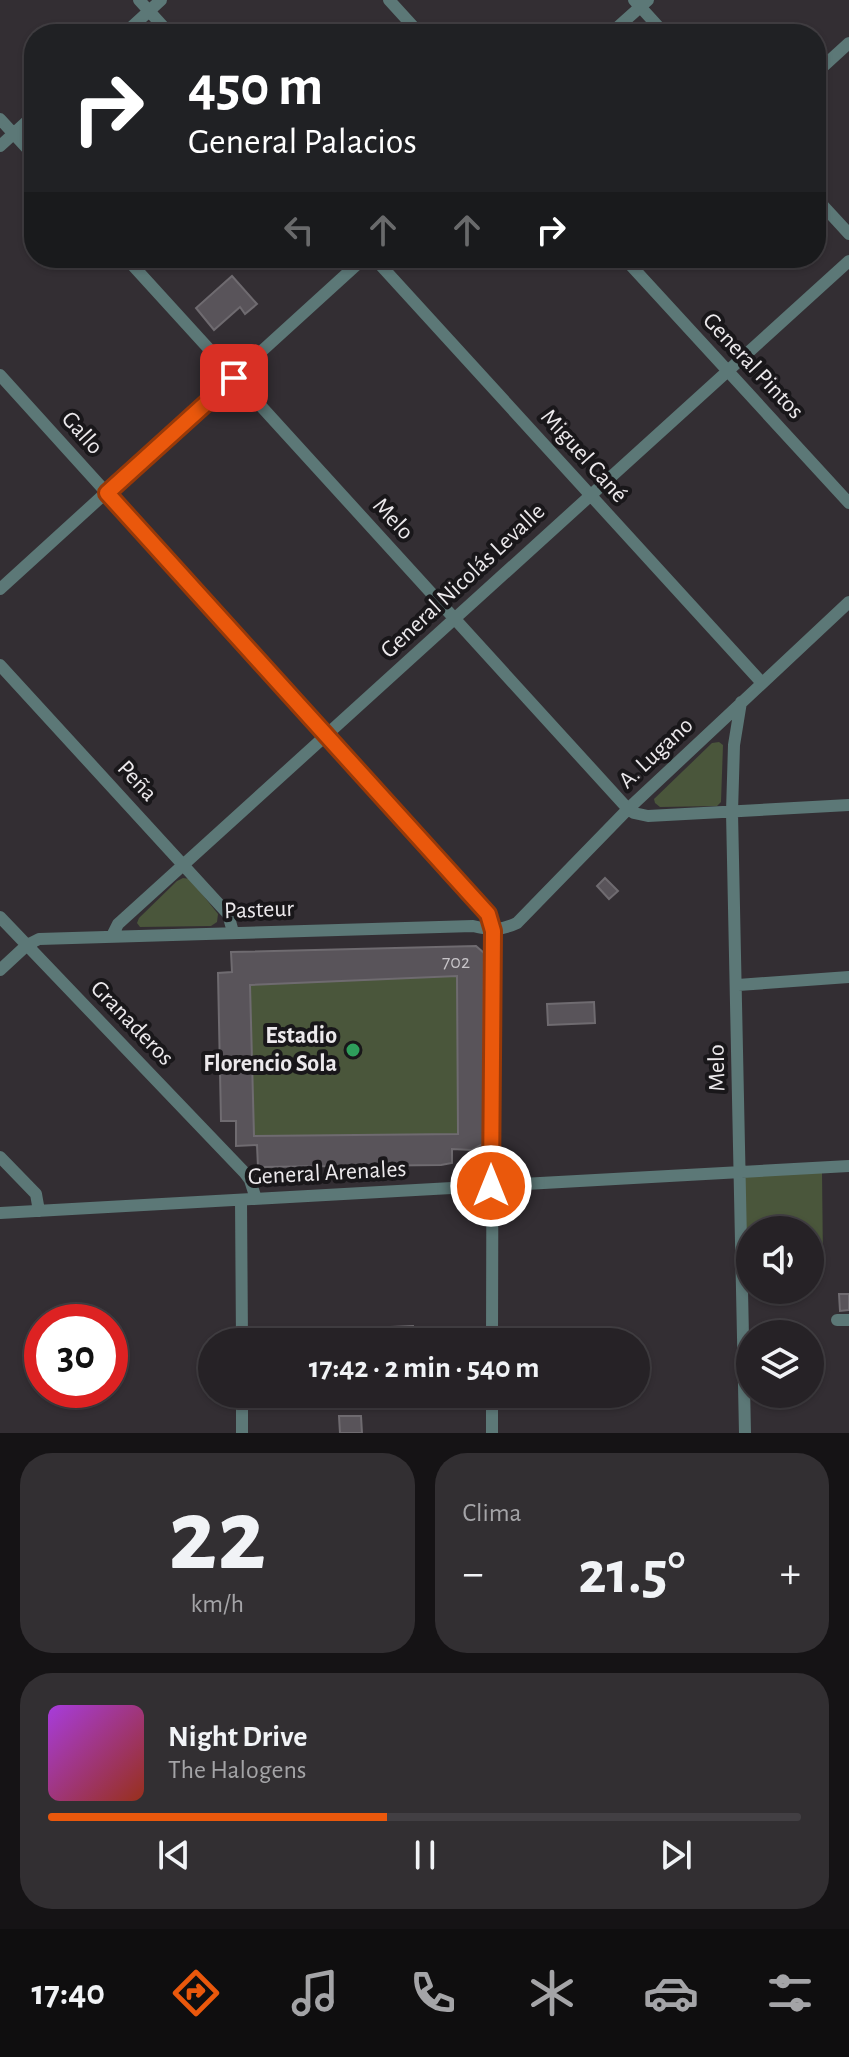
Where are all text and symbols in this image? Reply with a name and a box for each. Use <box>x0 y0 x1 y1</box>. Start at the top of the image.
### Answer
icon: right <box>56 56 160 160</box>
text: 450 m <box>188 59 323 115</box>
text: General Palacios <box>188 124 417 160</box>
icon: left <box>277 208 321 252</box>
icon: ahead <box>361 208 405 252</box>
icon: ahead <box>445 208 489 252</box>
icon: right <box>529 208 573 252</box>
street label: General Pintos <box>698 308 808 424</box>
pin <box>200 344 268 412</box>
icon: arrive <box>212 356 256 400</box>
street label: Miguel Cané <box>536 405 632 507</box>
street label: Gallo <box>57 407 107 459</box>
street label: Melo <box>368 494 418 544</box>
street label: General Nicolás Levalle <box>376 499 550 663</box>
street label: A. Lugano <box>614 713 698 793</box>
street label: Peña <box>113 756 161 806</box>
street label: Pasteur <box>224 897 295 923</box>
house number: 702 <box>442 952 470 972</box>
street label: Granaderos <box>86 976 178 1070</box>
place label: Estadio Florencio Sola <box>203 1024 337 1076</box>
marker: Estadio Florencio Sola <box>344 1041 362 1059</box>
street label: Melo <box>705 1044 729 1092</box>
position arrow <box>449 1144 533 1228</box>
street label: General Arenales <box>247 1157 407 1189</box>
map controls <box>736 1216 824 1408</box>
button: sound <box>736 1216 824 1304</box>
speed limit sign: 30 <box>24 1304 128 1408</box>
button: layers <box>736 1320 824 1408</box>
text: 17:42 · 2 min · 540 m <box>309 1353 539 1383</box>
text: 22 <box>168 1485 266 1589</box>
text: Clima <box>463 1500 522 1526</box>
text: 21.5° <box>578 1544 685 1604</box>
text: − <box>463 1552 484 1596</box>
text: + <box>780 1552 801 1596</box>
text: km/h <box>190 1591 244 1617</box>
text: Night Drive <box>168 1722 307 1752</box>
text: The Halogens <box>168 1757 306 1783</box>
icon: previous <box>152 1833 196 1877</box>
icon: pause <box>403 1833 447 1877</box>
icon: next <box>654 1833 698 1877</box>
icon: directions <box>168 1965 224 2021</box>
icon: music <box>287 1965 343 2021</box>
icon: phone <box>405 1965 461 2021</box>
icon: climate <box>524 1965 580 2021</box>
icon: car <box>643 1965 699 2021</box>
icon: filters <box>762 1965 818 2021</box>
text: 17:40 <box>31 1975 105 2011</box>

